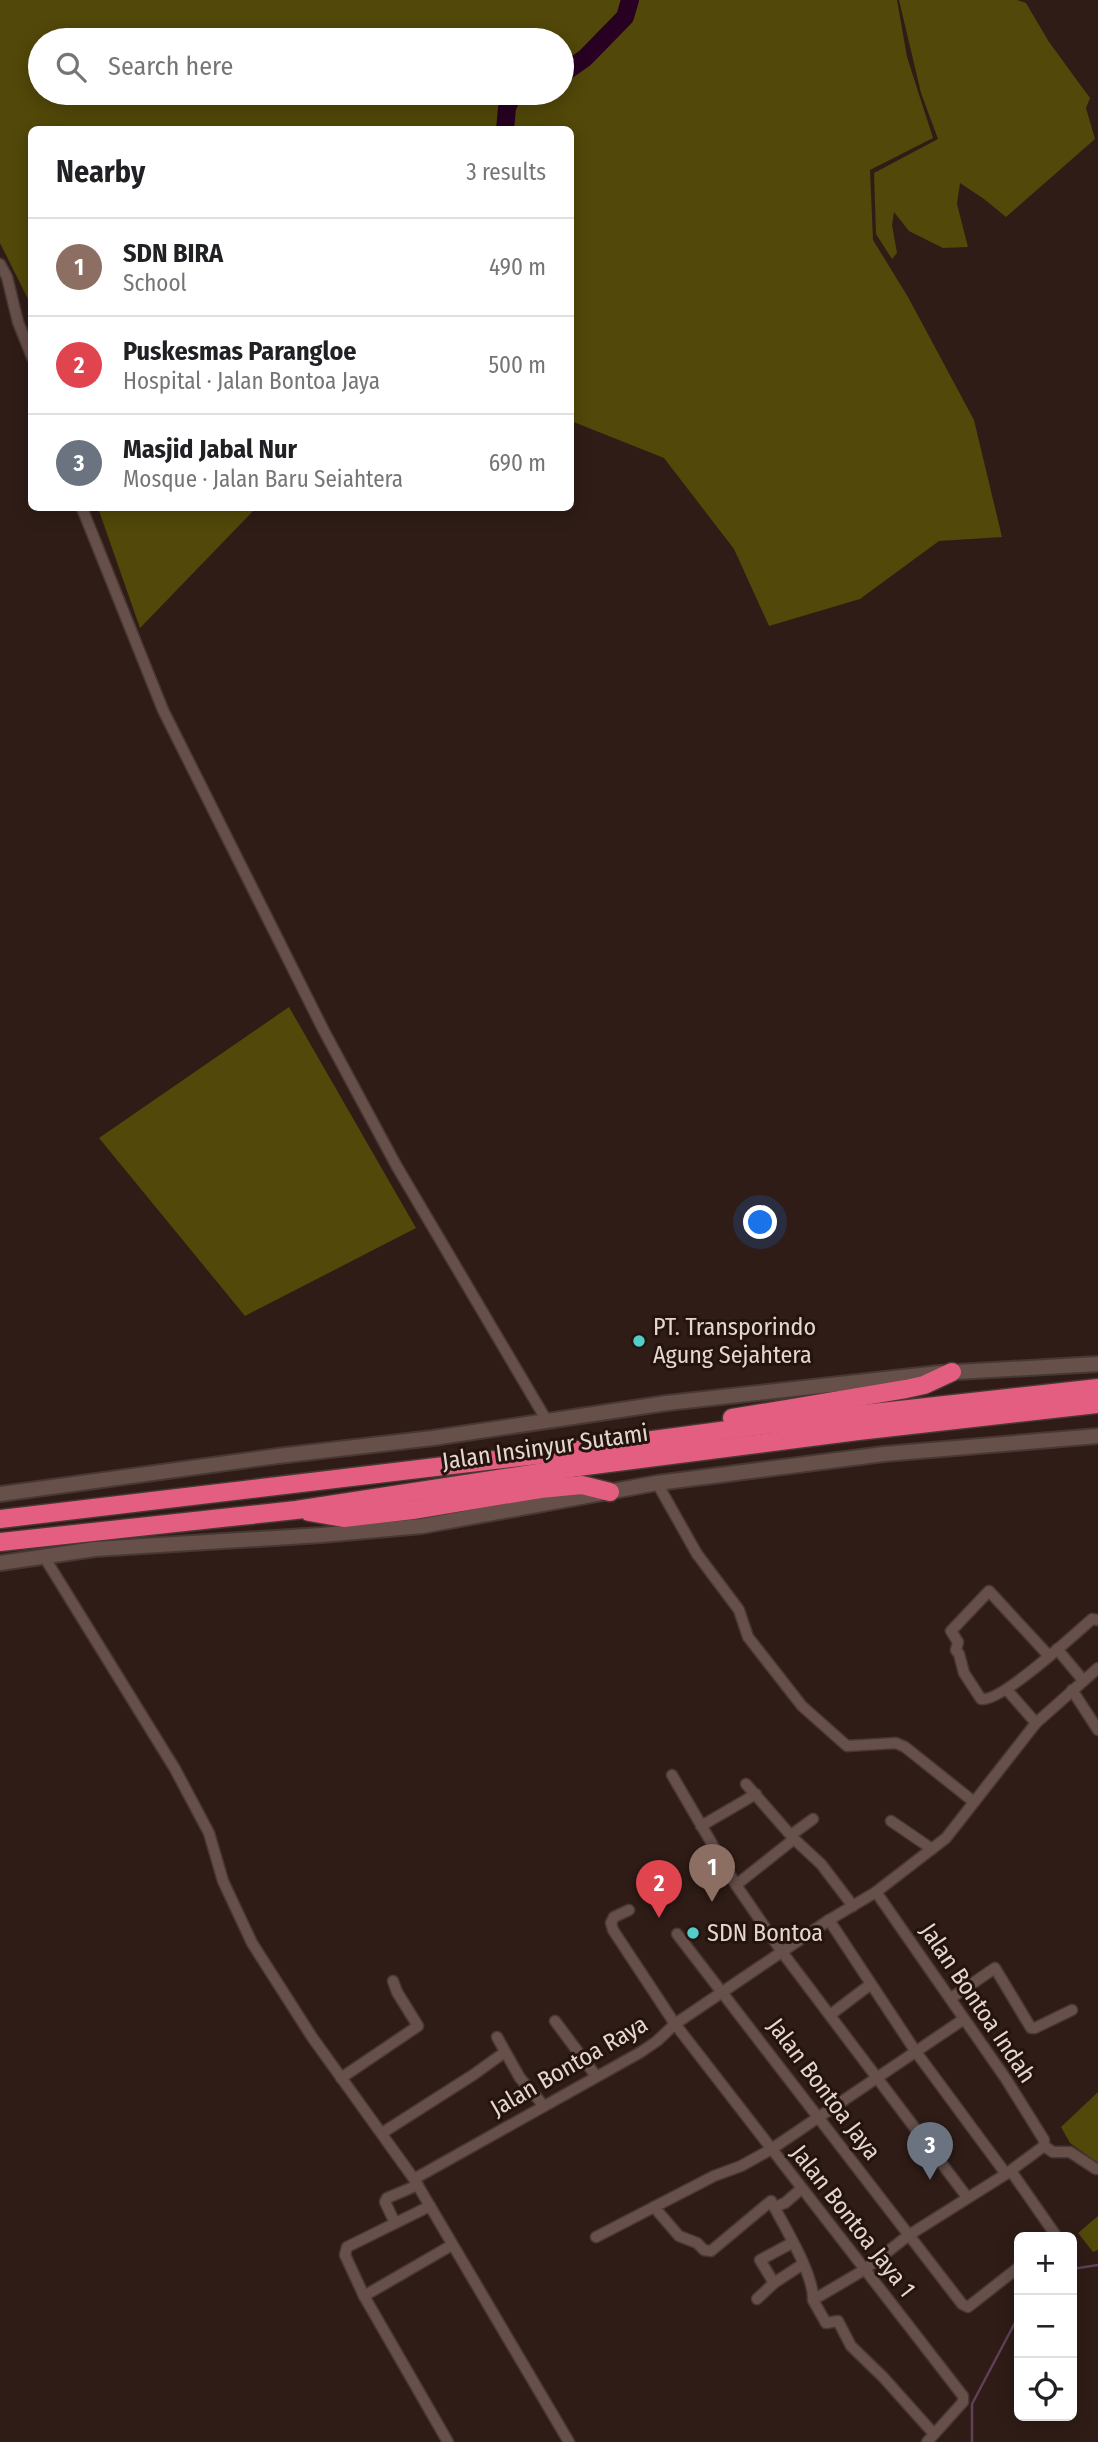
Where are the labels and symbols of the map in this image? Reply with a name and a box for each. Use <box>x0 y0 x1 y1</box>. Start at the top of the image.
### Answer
your location <box>743 1205 777 1239</box>
place label: PT. Transporindo Agung Sejahtera <box>653 1313 816 1369</box>
marker: PT. Transporindo Agung Sejahtera <box>631 1333 647 1349</box>
street label: Jalan Insinyur Sutami <box>440 1419 650 1475</box>
pin: 1 <box>689 1844 735 1902</box>
pin: 2 <box>636 1860 682 1918</box>
street label: Jalan Bontoa Indah <box>914 1918 1042 2088</box>
place label: SDN Bontoa <box>707 1919 823 1947</box>
marker: SDN Bontoa <box>685 1925 701 1941</box>
street label: Jalan Bontoa Raya <box>486 2010 652 2122</box>
street label: Jalan Bontoa Jaya <box>762 2013 886 2165</box>
pin: 3 <box>907 2122 953 2180</box>
street label: Jalan Bontoa Jaya 1 <box>785 2139 921 2303</box>

